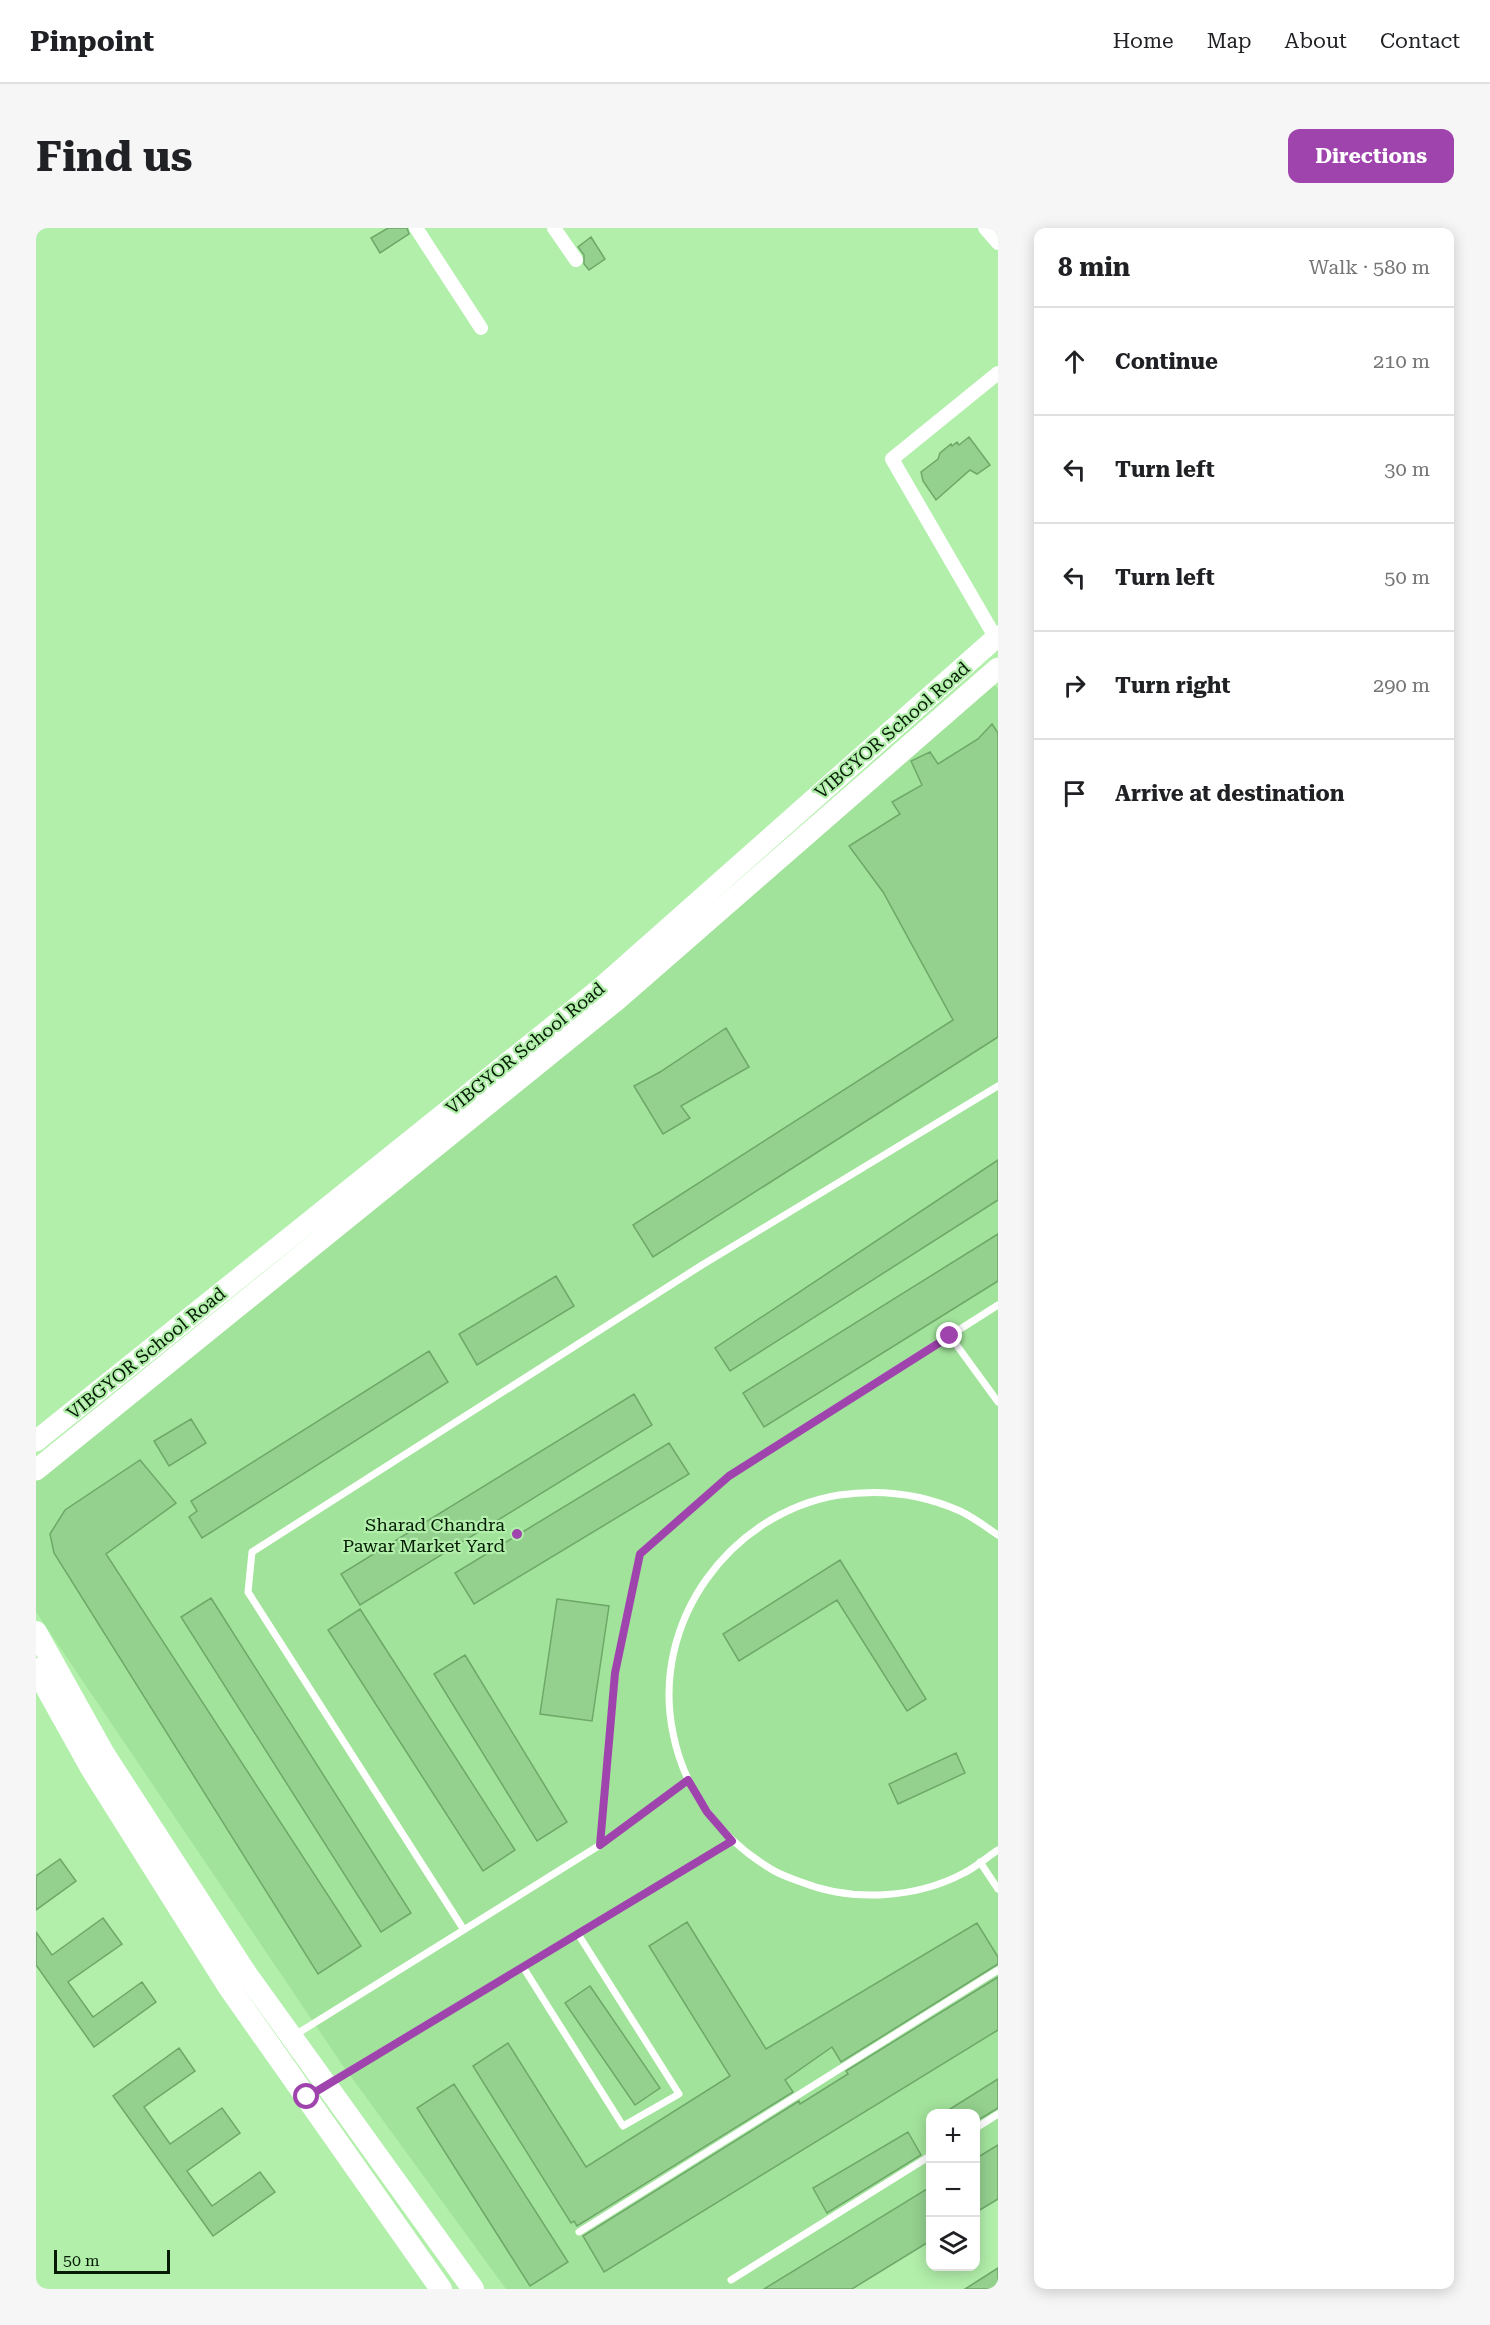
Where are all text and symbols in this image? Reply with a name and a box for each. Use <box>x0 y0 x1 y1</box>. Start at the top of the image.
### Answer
text: Pinpoint <box>30 25 154 58</box>
text: Home <box>1113 29 1174 53</box>
text: Map <box>1207 29 1252 53</box>
text: About <box>1285 29 1347 53</box>
text: Contact <box>1380 29 1460 53</box>
button: Directions <box>1288 129 1454 183</box>
text: Find us <box>36 132 193 181</box>
text: 8 min <box>1058 252 1130 282</box>
text: Walk · 580 m <box>1309 255 1430 279</box>
icon: ahead <box>1058 345 1091 378</box>
text: Continue <box>1115 349 1218 374</box>
text: 210 m <box>1373 349 1430 373</box>
icon: left <box>1058 453 1091 486</box>
text: Turn left <box>1115 457 1215 482</box>
text: 30 m <box>1384 457 1430 481</box>
icon: left <box>1058 561 1091 594</box>
text: Turn left <box>1115 565 1215 590</box>
text: 50 m <box>1384 565 1430 589</box>
street label: VIBGYOR School Road <box>810 657 974 803</box>
icon: right <box>1058 669 1091 702</box>
text: Turn right <box>1115 673 1230 698</box>
text: 290 m <box>1373 673 1430 697</box>
icon: arrive <box>1058 777 1091 810</box>
text: Arrive at destination <box>1115 781 1344 806</box>
street label: VIBGYOR School Road <box>441 977 609 1118</box>
street label: VIBGYOR School Road <box>62 1282 230 1423</box>
route end <box>936 1322 962 1348</box>
place label: Sharad Chandra Pawar Market Yard <box>343 1514 505 1556</box>
marker: Sharad Chandra Pawar Market Yard <box>510 1527 524 1541</box>
route start <box>293 2083 319 2109</box>
map controls <box>926 2109 980 2271</box>
button: + <box>926 2109 980 2163</box>
button: − <box>926 2163 980 2217</box>
button: layers <box>926 2217 980 2271</box>
scale bar <box>54 2247 170 2274</box>
text: 50 m <box>63 2251 100 2270</box>

